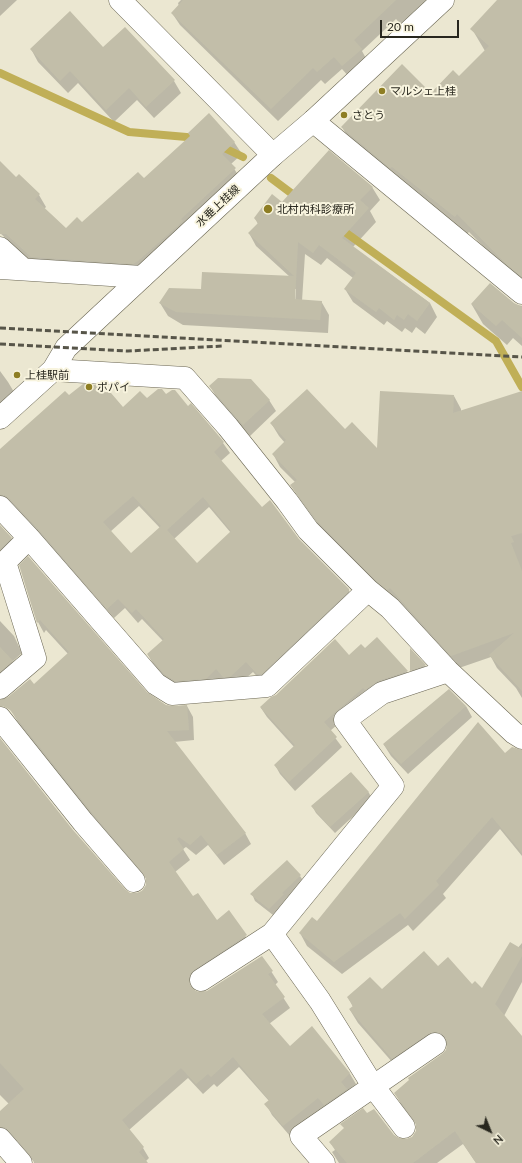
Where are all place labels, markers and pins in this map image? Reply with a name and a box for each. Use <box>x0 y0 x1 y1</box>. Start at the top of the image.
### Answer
place label: マルシェ上桂 <box>390 84 456 98</box>
marker: マルシェ上桂 <box>377 86 387 96</box>
place label: さとう <box>352 108 385 122</box>
marker: さとう <box>339 110 349 120</box>
place label: 北村内科診療所 <box>277 202 354 216</box>
marker: 北村内科診療所 <box>262 203 274 215</box>
place label: 上桂駅前 <box>25 368 69 382</box>
marker: 上桂駅前 <box>12 370 22 380</box>
place label: ポパイ <box>97 380 130 394</box>
marker: ポパイ <box>84 382 94 392</box>

